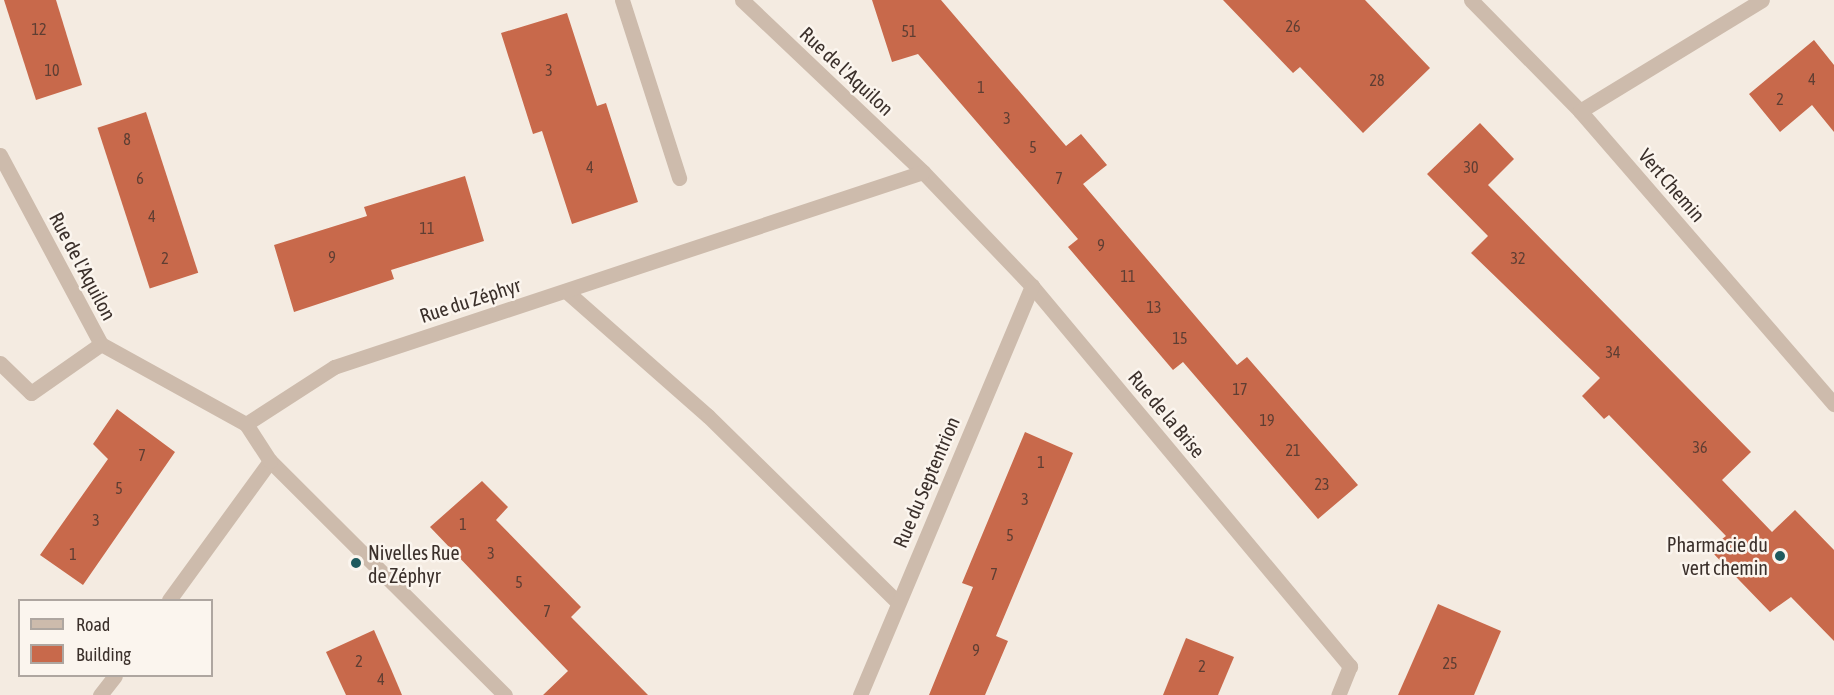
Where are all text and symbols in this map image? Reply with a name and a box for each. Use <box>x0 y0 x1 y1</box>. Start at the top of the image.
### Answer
house number: 26 <box>1285 16 1301 36</box>
house number: 12 <box>31 19 47 39</box>
house number: 51 <box>901 21 917 41</box>
street label: Rue de l'Aquilon <box>795 22 899 120</box>
house number: 10 <box>44 60 60 80</box>
house number: 3 <box>545 60 553 80</box>
house number: 4 <box>1808 69 1816 89</box>
house number: 28 <box>1369 70 1385 90</box>
house number: 1 <box>977 77 985 97</box>
house number: 2 <box>1776 89 1784 109</box>
house number: 3 <box>1003 108 1011 128</box>
house number: 8 <box>123 129 131 149</box>
house number: 5 <box>1029 137 1037 157</box>
street label: Vert Chemin <box>1634 144 1710 226</box>
house number: 4 <box>586 157 594 177</box>
house number: 30 <box>1463 157 1479 177</box>
house number: 6 <box>136 168 144 188</box>
house number: 7 <box>1055 168 1063 188</box>
house number: 4 <box>148 206 156 226</box>
street label: Rue de l'Aquilon <box>44 208 122 324</box>
house number: 11 <box>419 218 435 238</box>
house number: 9 <box>1097 235 1105 255</box>
house number: 9 <box>328 247 336 267</box>
house number: 2 <box>161 248 169 268</box>
house number: 32 <box>1510 248 1526 268</box>
house number: 11 <box>1120 266 1136 286</box>
street label: Rue du Zéphyr <box>416 272 524 328</box>
house number: 13 <box>1146 297 1162 317</box>
house number: 15 <box>1172 328 1188 348</box>
house number: 34 <box>1605 342 1621 362</box>
street label: Rue de la Brise <box>1124 366 1210 462</box>
house number: 17 <box>1232 379 1248 399</box>
house number: 19 <box>1259 410 1275 430</box>
street label: Rue du Septentrion <box>888 413 964 551</box>
house number: 36 <box>1692 437 1708 457</box>
house number: 21 <box>1285 440 1301 460</box>
house number: 7 <box>138 445 146 465</box>
house number: 1 <box>1037 452 1045 472</box>
house number: 23 <box>1314 474 1330 494</box>
house number: 5 <box>115 478 123 498</box>
house number: 3 <box>1021 489 1029 509</box>
house number: 3 <box>92 510 100 530</box>
house number: 1 <box>459 514 467 534</box>
house number: 5 <box>1006 525 1014 545</box>
place label: Pharmacie du vert chemin <box>1667 532 1768 579</box>
place label: Nivelles Rue de Zéphyr <box>368 540 460 587</box>
house number: 3 <box>487 543 495 563</box>
house number: 1 <box>69 544 77 564</box>
marker: Pharmacie du vert chemin <box>1773 549 1787 563</box>
marker: Nivelles Rue de Zéphyr <box>349 556 363 570</box>
house number: 7 <box>990 564 998 584</box>
house number: 5 <box>515 572 523 592</box>
legend <box>18 599 213 677</box>
house number: 7 <box>543 601 551 621</box>
text: Road <box>76 614 110 635</box>
house number: 9 <box>972 640 980 660</box>
text: Building <box>76 644 131 665</box>
house number: 2 <box>355 651 363 671</box>
house number: 25 <box>1442 653 1458 673</box>
house number: 2 <box>1198 656 1206 676</box>
house number: 4 <box>377 669 385 689</box>

